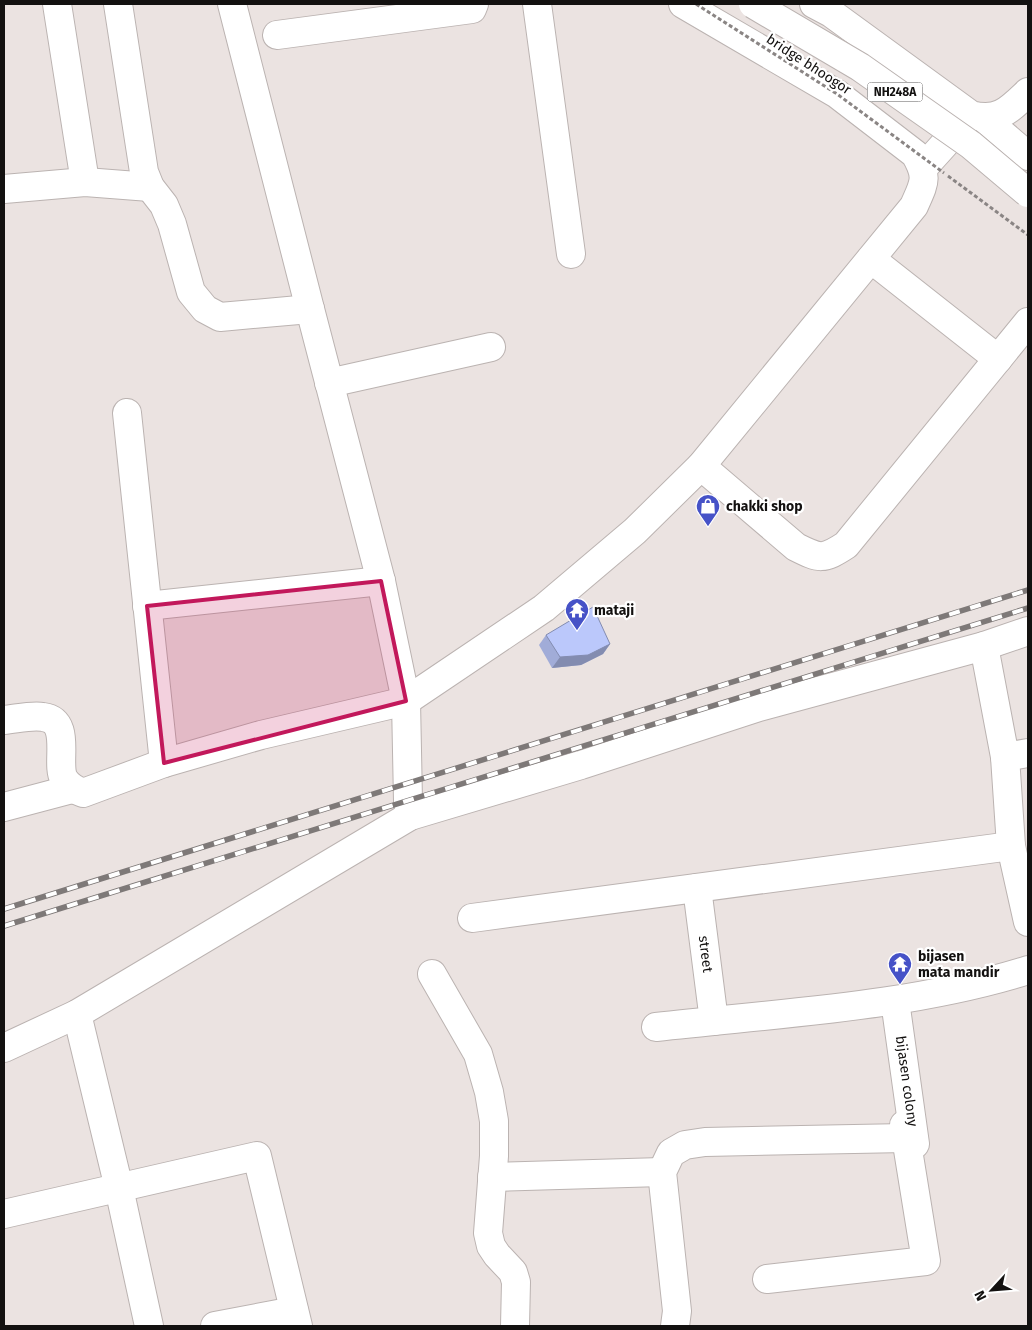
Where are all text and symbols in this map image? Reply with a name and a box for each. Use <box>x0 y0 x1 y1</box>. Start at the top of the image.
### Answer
street label: bridge bhoogor <box>763 31 855 99</box>
road number: NH248A <box>868 82 922 101</box>
shop icon: chakki shop <box>695 493 721 527</box>
place label: chakki shop <box>726 498 803 515</box>
temple icon: mataji <box>564 597 590 631</box>
place label: mataji <box>594 602 634 619</box>
street label: street <box>695 935 716 974</box>
place label: bijasen mata mandir <box>918 948 1000 981</box>
temple icon: bijasen mata mandir <box>887 951 913 985</box>
street label: bijasen colony <box>892 1035 921 1128</box>
north arrow <box>967 1265 1017 1315</box>
text: N <box>971 1288 990 1303</box>

